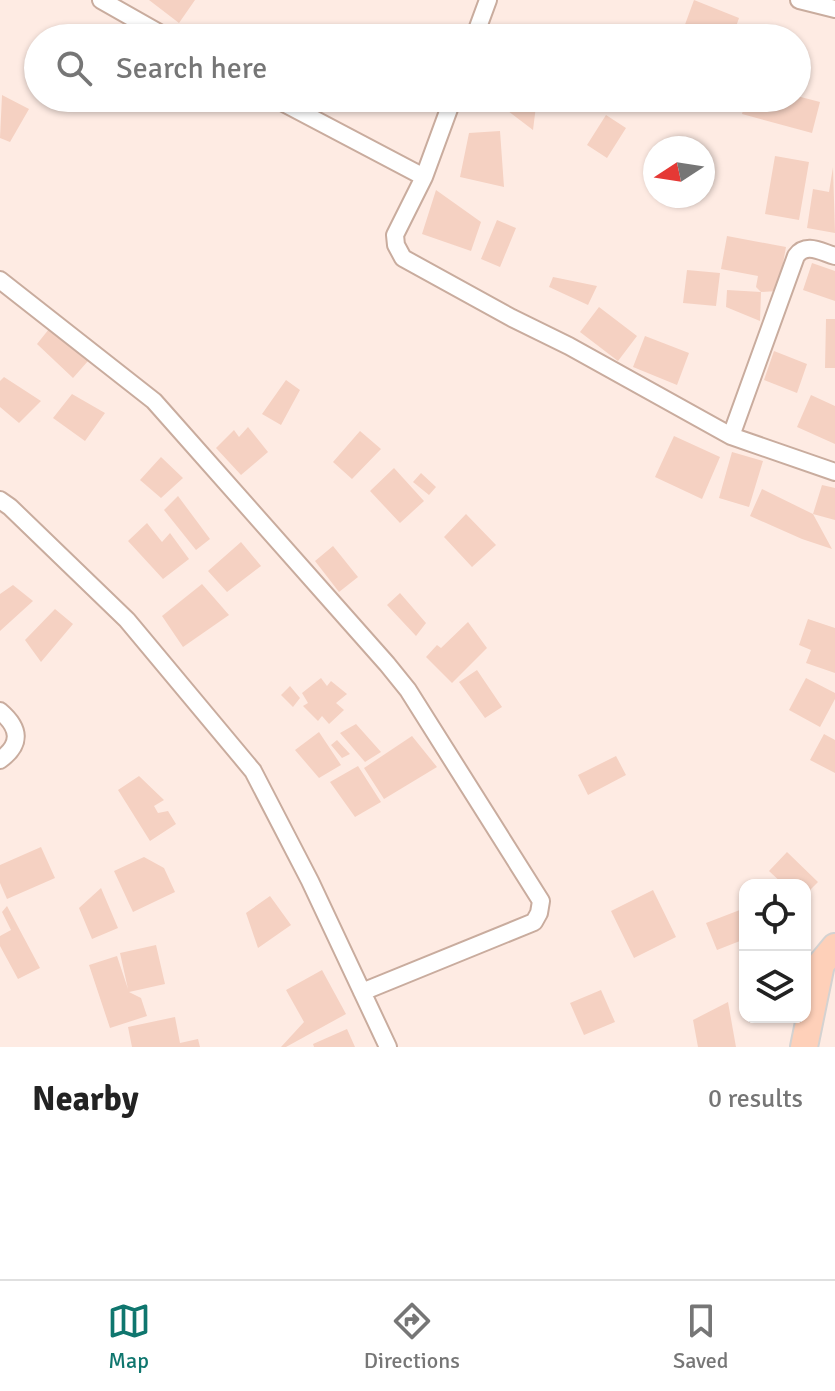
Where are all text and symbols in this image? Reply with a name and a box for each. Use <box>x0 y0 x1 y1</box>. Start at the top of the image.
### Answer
search box <box>24 24 811 112</box>
icon: search <box>52 46 96 90</box>
text: Search here <box>116 50 267 87</box>
north arrow <box>643 136 715 208</box>
map controls <box>739 879 811 1023</box>
button: locate <box>739 879 811 951</box>
button: layers <box>739 951 811 1023</box>
text: Nearby <box>32 1078 139 1120</box>
text: 0 results <box>708 1083 803 1115</box>
tab: Map <box>107 1299 151 1374</box>
tab: Directions <box>364 1299 460 1374</box>
tab: Saved <box>673 1299 728 1374</box>

